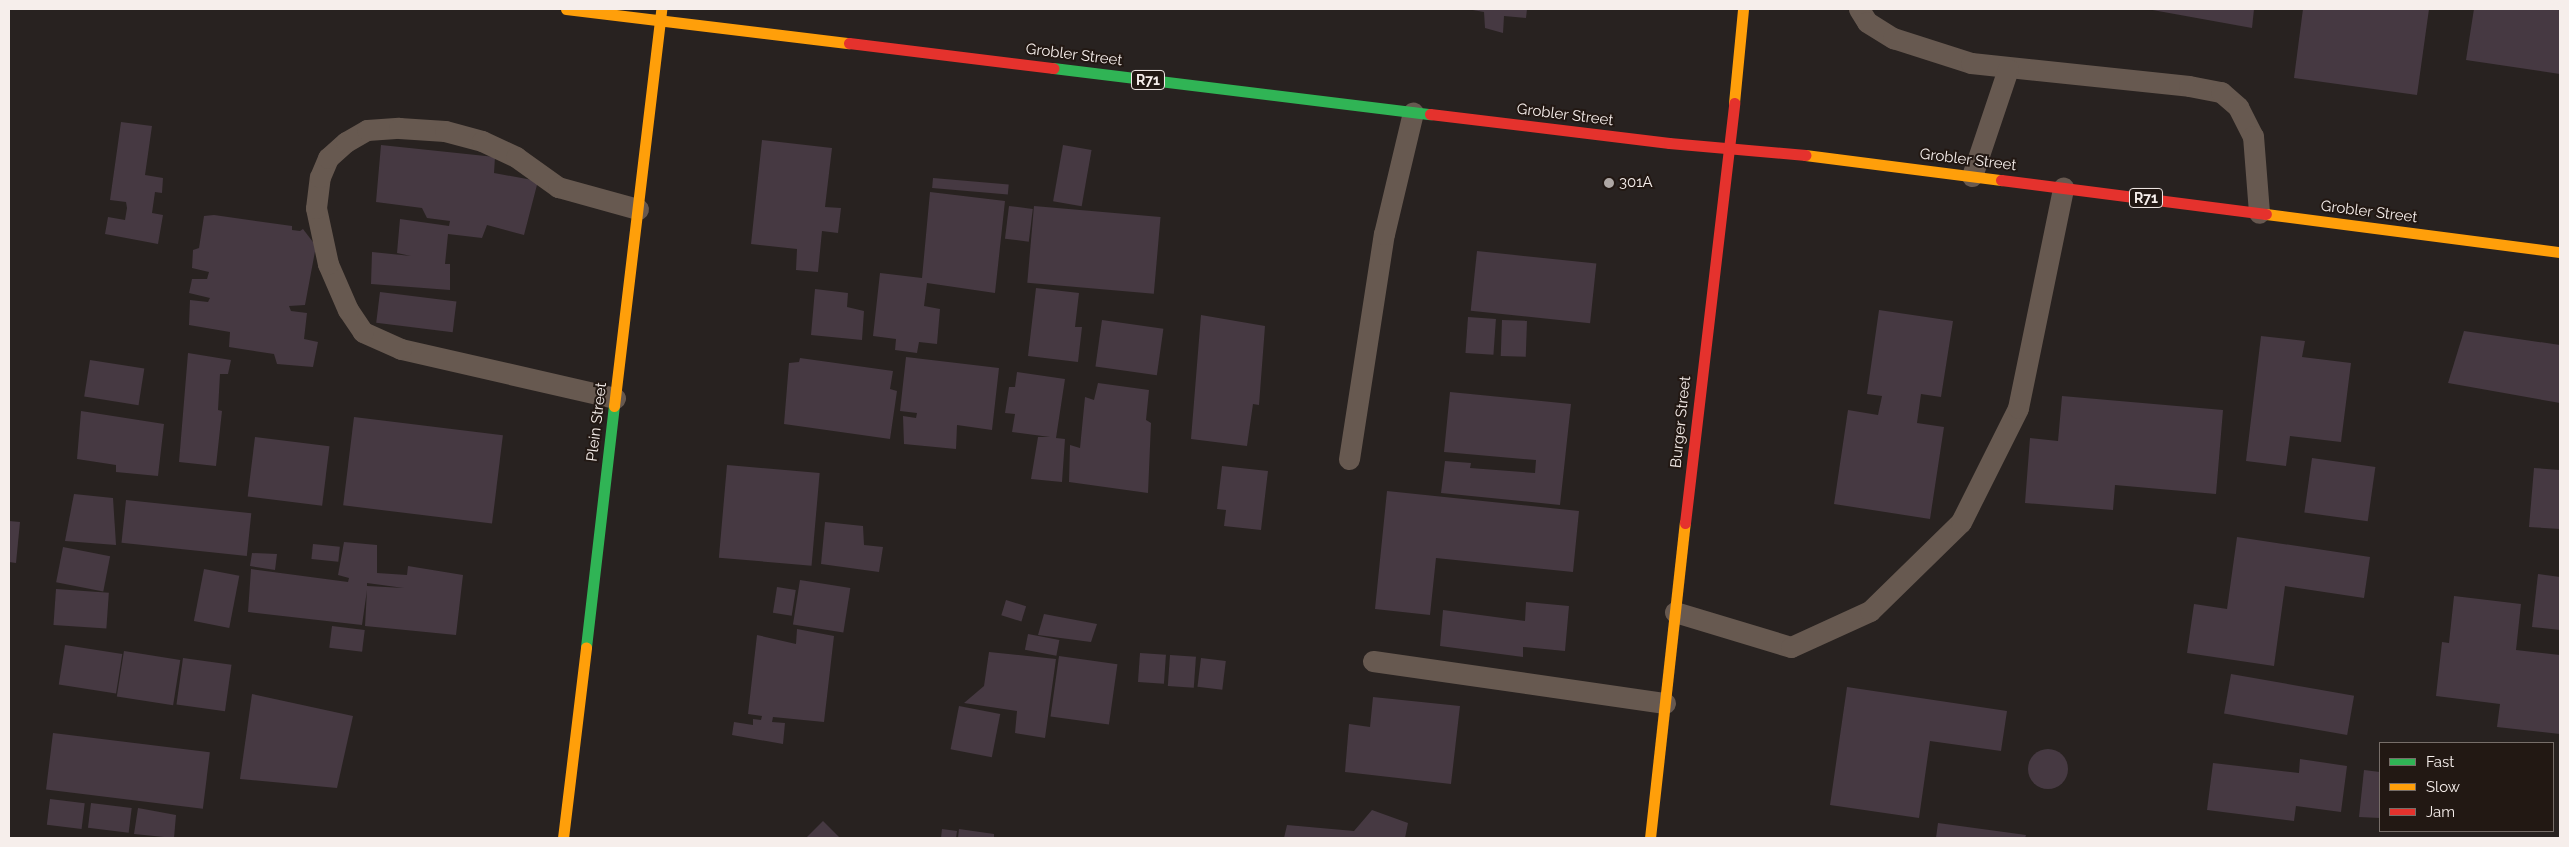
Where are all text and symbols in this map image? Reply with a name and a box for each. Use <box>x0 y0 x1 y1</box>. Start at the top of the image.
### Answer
street label: Grobler Street <box>1025 40 1123 70</box>
road number: R71 <box>1130 68 1166 92</box>
street label: Grobler Street <box>1516 100 1614 130</box>
street label: Grobler Street <box>1919 145 2017 175</box>
place label: 301A <box>1619 174 1653 192</box>
marker: 301A <box>1603 177 1615 189</box>
road number: R71 <box>2128 187 2164 210</box>
street label: Grobler Street <box>2320 197 2418 227</box>
street label: Burger Street <box>1667 375 1695 469</box>
street label: Plein Street <box>583 381 611 463</box>
legend <box>2379 742 2554 832</box>
text: Fast <box>2426 753 2454 771</box>
text: Slow <box>2426 778 2460 796</box>
text: Jam <box>2426 803 2455 821</box>

